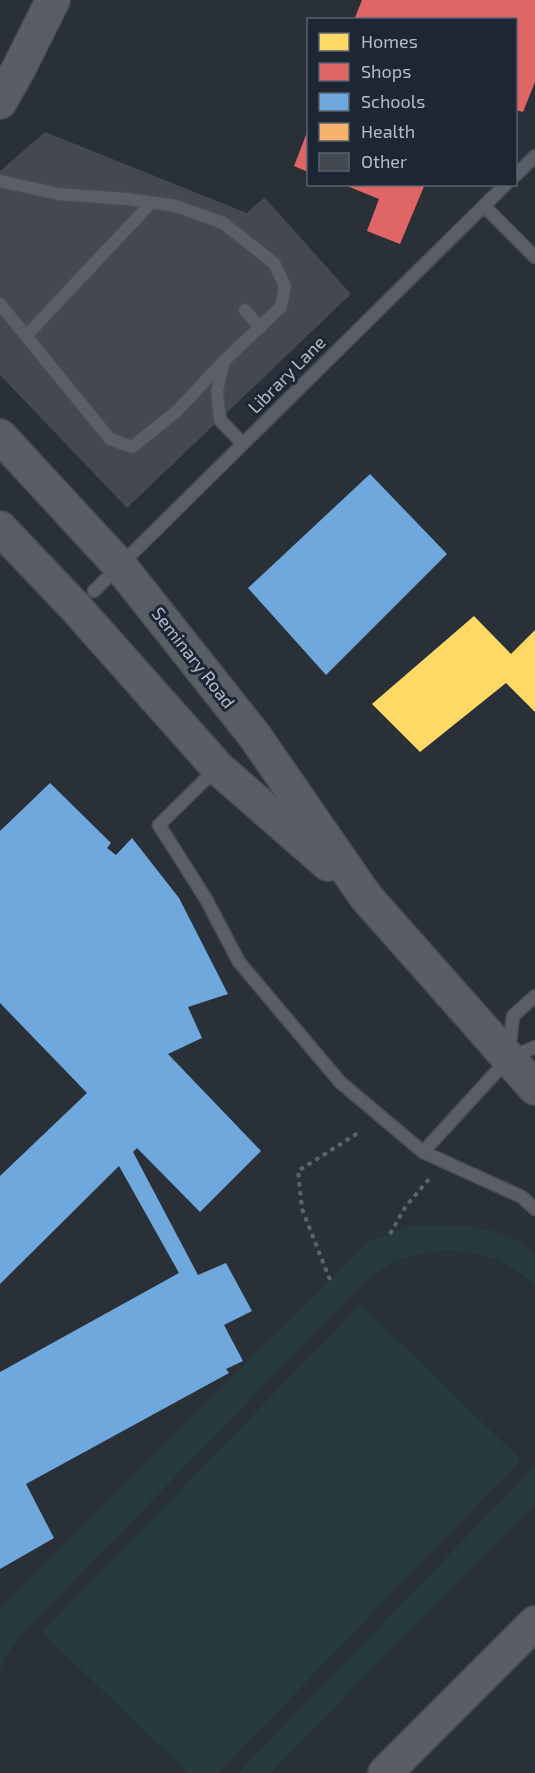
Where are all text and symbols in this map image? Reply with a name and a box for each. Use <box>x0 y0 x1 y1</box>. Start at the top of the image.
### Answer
legend <box>307 18 517 186</box>
text: Homes <box>361 30 418 52</box>
text: Shops <box>361 60 411 82</box>
text: Schools <box>361 90 425 112</box>
text: Health <box>361 120 415 142</box>
text: Other <box>361 150 407 172</box>
street label: Library Lane <box>243 331 330 418</box>
street label: Seminary Road <box>148 602 240 712</box>

